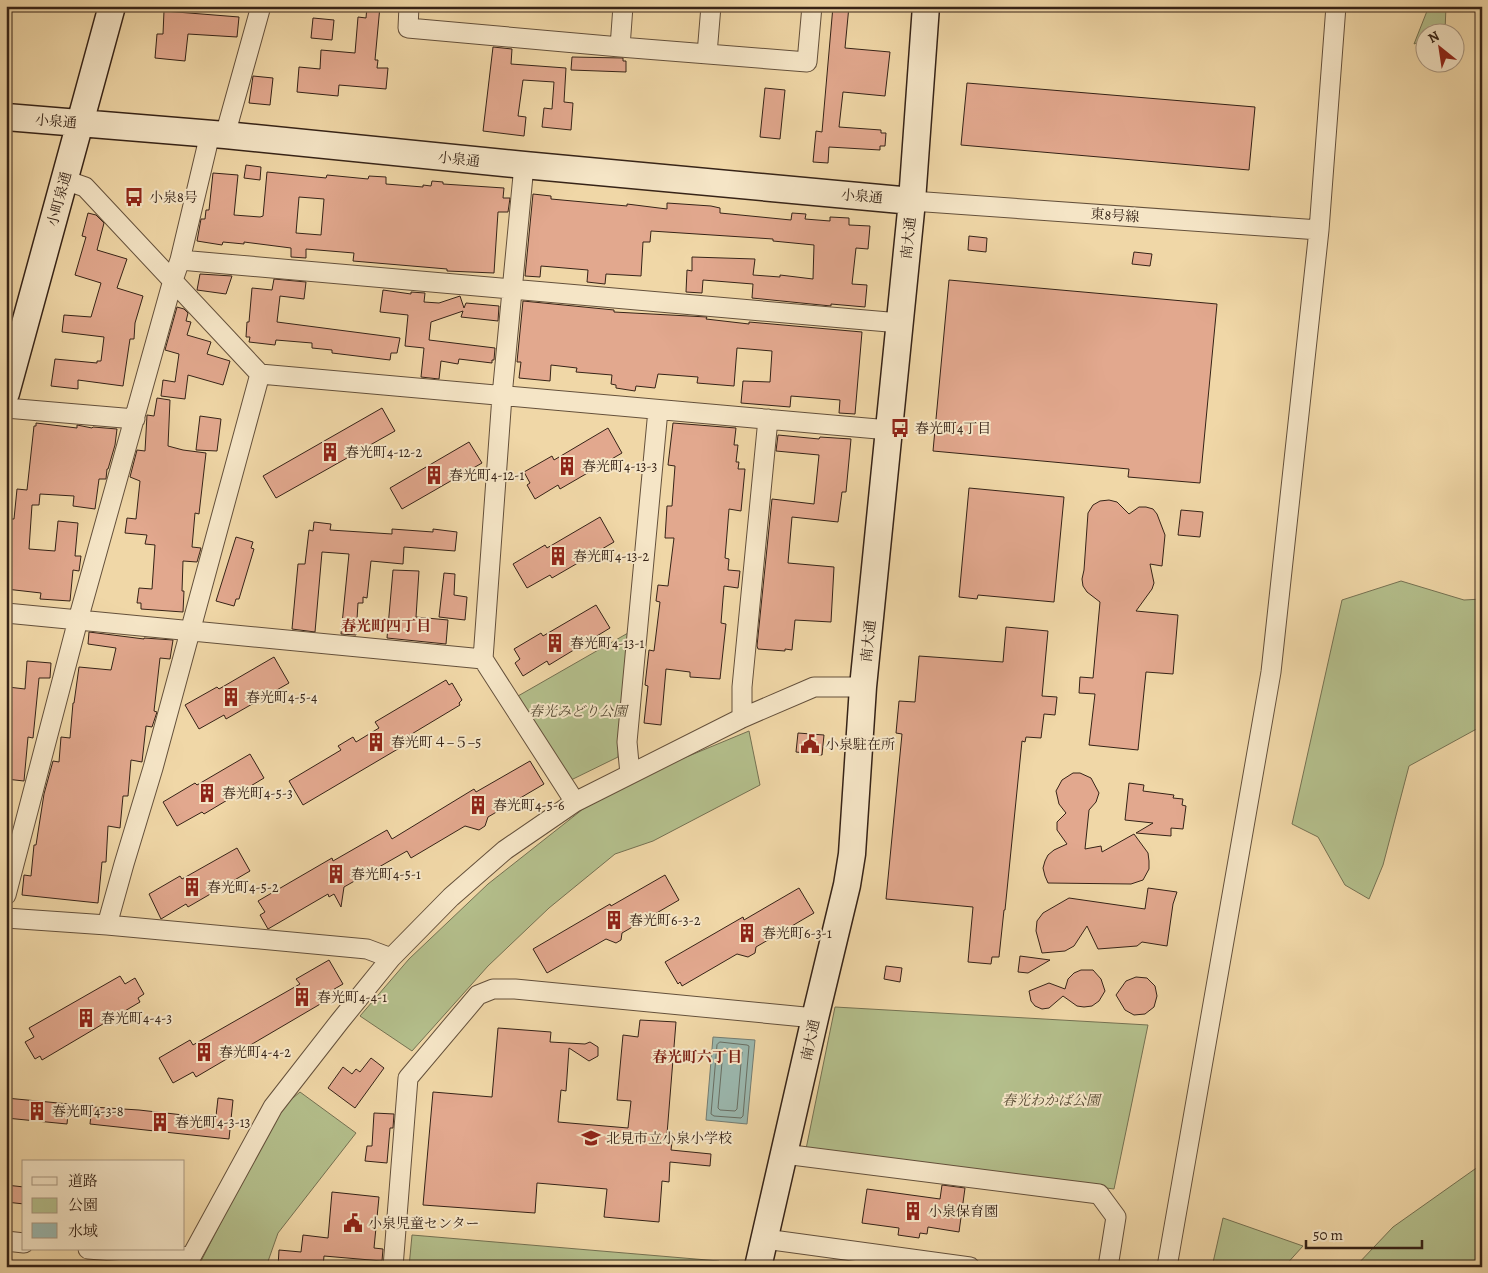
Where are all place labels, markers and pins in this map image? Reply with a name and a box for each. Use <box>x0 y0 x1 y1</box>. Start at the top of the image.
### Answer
bus stop icon: 小泉8号 <box>123 186 145 208</box>
place label: 小泉8号 <box>149 188 198 207</box>
bus stop icon: 春光町4丁目 <box>889 417 911 439</box>
place label: 春光町4丁目 <box>915 419 991 438</box>
building icon: 春光町4-12-2 <box>319 441 341 463</box>
place label: 春光町4-12-2 <box>345 443 422 462</box>
building icon: 春光町4-13-3 <box>556 455 578 477</box>
place label: 春光町4-13-3 <box>582 457 658 476</box>
building icon: 春光町4-12-1 <box>423 464 445 486</box>
place label: 春光町4-12-1 <box>449 466 524 485</box>
building icon: 春光町4-13-2 <box>547 545 569 567</box>
place label: 春光町4-13-2 <box>573 547 650 566</box>
building icon: 春光町4-13-1 <box>544 632 566 654</box>
place label: 春光町4-13-1 <box>570 634 645 653</box>
building icon: 春光町4-5-4 <box>220 686 242 708</box>
place label: 春光町4-5-4 <box>246 688 317 707</box>
building icon: 春光町４−５−5 <box>365 731 387 753</box>
place label: 春光町４−５−5 <box>391 733 481 752</box>
public building icon: 小泉駐在所 <box>799 733 821 755</box>
place label: 小泉駐在所 <box>825 735 895 754</box>
building icon: 春光町4-5-3 <box>196 782 218 804</box>
place label: 春光町4-5-3 <box>222 784 293 803</box>
building icon: 春光町4-5-6 <box>467 794 489 816</box>
place label: 春光町4-5-6 <box>493 796 564 815</box>
building icon: 春光町4-5-1 <box>325 863 347 885</box>
place label: 春光町4-5-1 <box>351 865 421 884</box>
building icon: 春光町4-5-2 <box>181 876 203 898</box>
place label: 春光町4-5-2 <box>207 878 279 897</box>
building icon: 春光町6-3-2 <box>603 909 625 931</box>
place label: 春光町6-3-2 <box>629 911 701 930</box>
building icon: 春光町6-3-1 <box>736 922 758 944</box>
place label: 春光町6-3-1 <box>762 924 832 943</box>
building icon: 春光町4-4-1 <box>291 986 313 1008</box>
place label: 春光町4-4-1 <box>317 988 387 1007</box>
building icon: 春光町4-4-3 <box>75 1007 97 1029</box>
place label: 春光町4-4-3 <box>101 1009 172 1028</box>
building icon: 春光町4-4-2 <box>193 1041 215 1063</box>
place label: 春光町4-4-2 <box>219 1043 291 1062</box>
building icon: 春光町4-3-8 <box>26 1100 48 1122</box>
place label: 春光町4-3-8 <box>52 1102 124 1121</box>
building icon: 春光町4-3-13 <box>149 1111 171 1133</box>
place label: 春光町4-3-13 <box>175 1113 251 1132</box>
school or university icon: 北見市立小泉小学校 <box>580 1127 602 1149</box>
place label: 北見市立小泉小学校 <box>606 1129 732 1148</box>
building icon: 小泉保育園 <box>902 1200 924 1222</box>
place label: 小泉保育園 <box>928 1202 998 1221</box>
public building icon: 小泉児童センター <box>342 1212 364 1234</box>
place label: 小泉児童センター <box>368 1214 479 1233</box>

